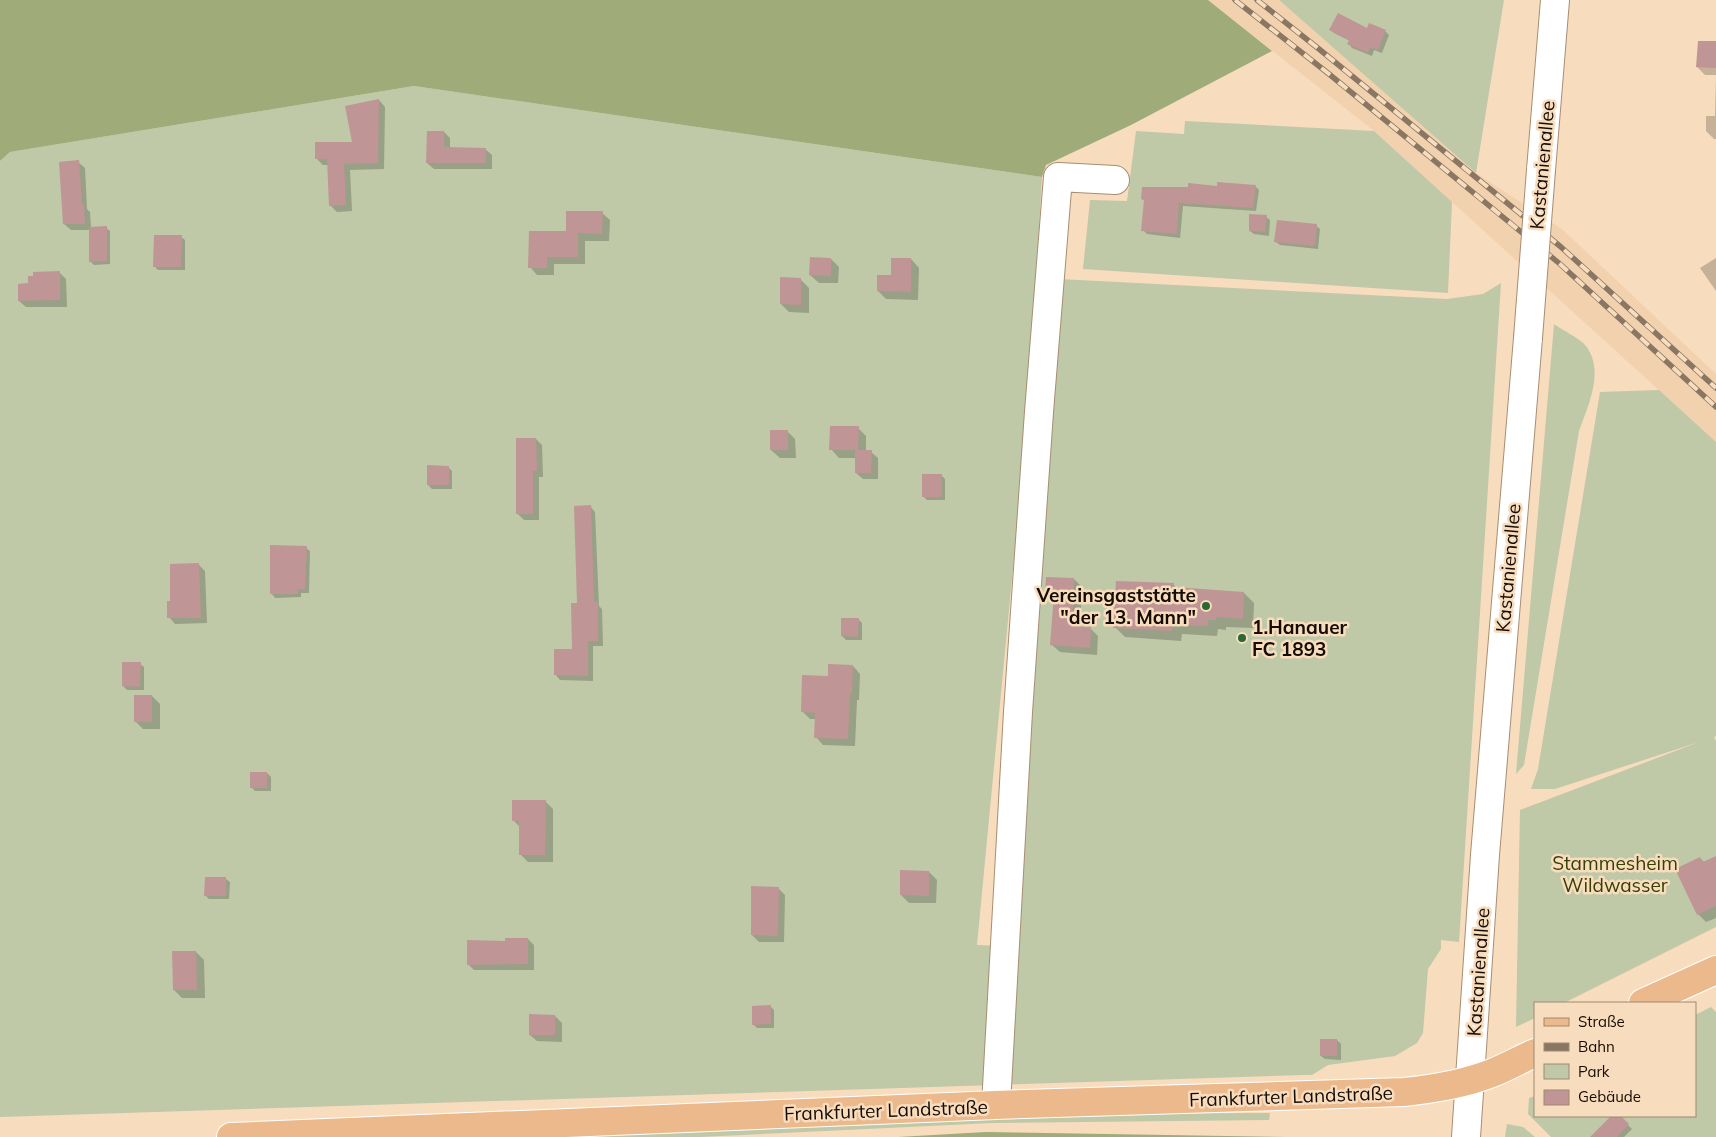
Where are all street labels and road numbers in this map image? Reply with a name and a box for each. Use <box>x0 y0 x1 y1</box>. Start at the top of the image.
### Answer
street label: Kastanienallee <box>1524 100 1560 230</box>
street label: Kastanienallee <box>1490 503 1526 633</box>
street label: Kastanienallee <box>1462 907 1494 1037</box>
street label: Frankfurter Landstraße <box>1189 1080 1393 1112</box>
street label: Frankfurter Landstraße <box>784 1094 988 1126</box>

